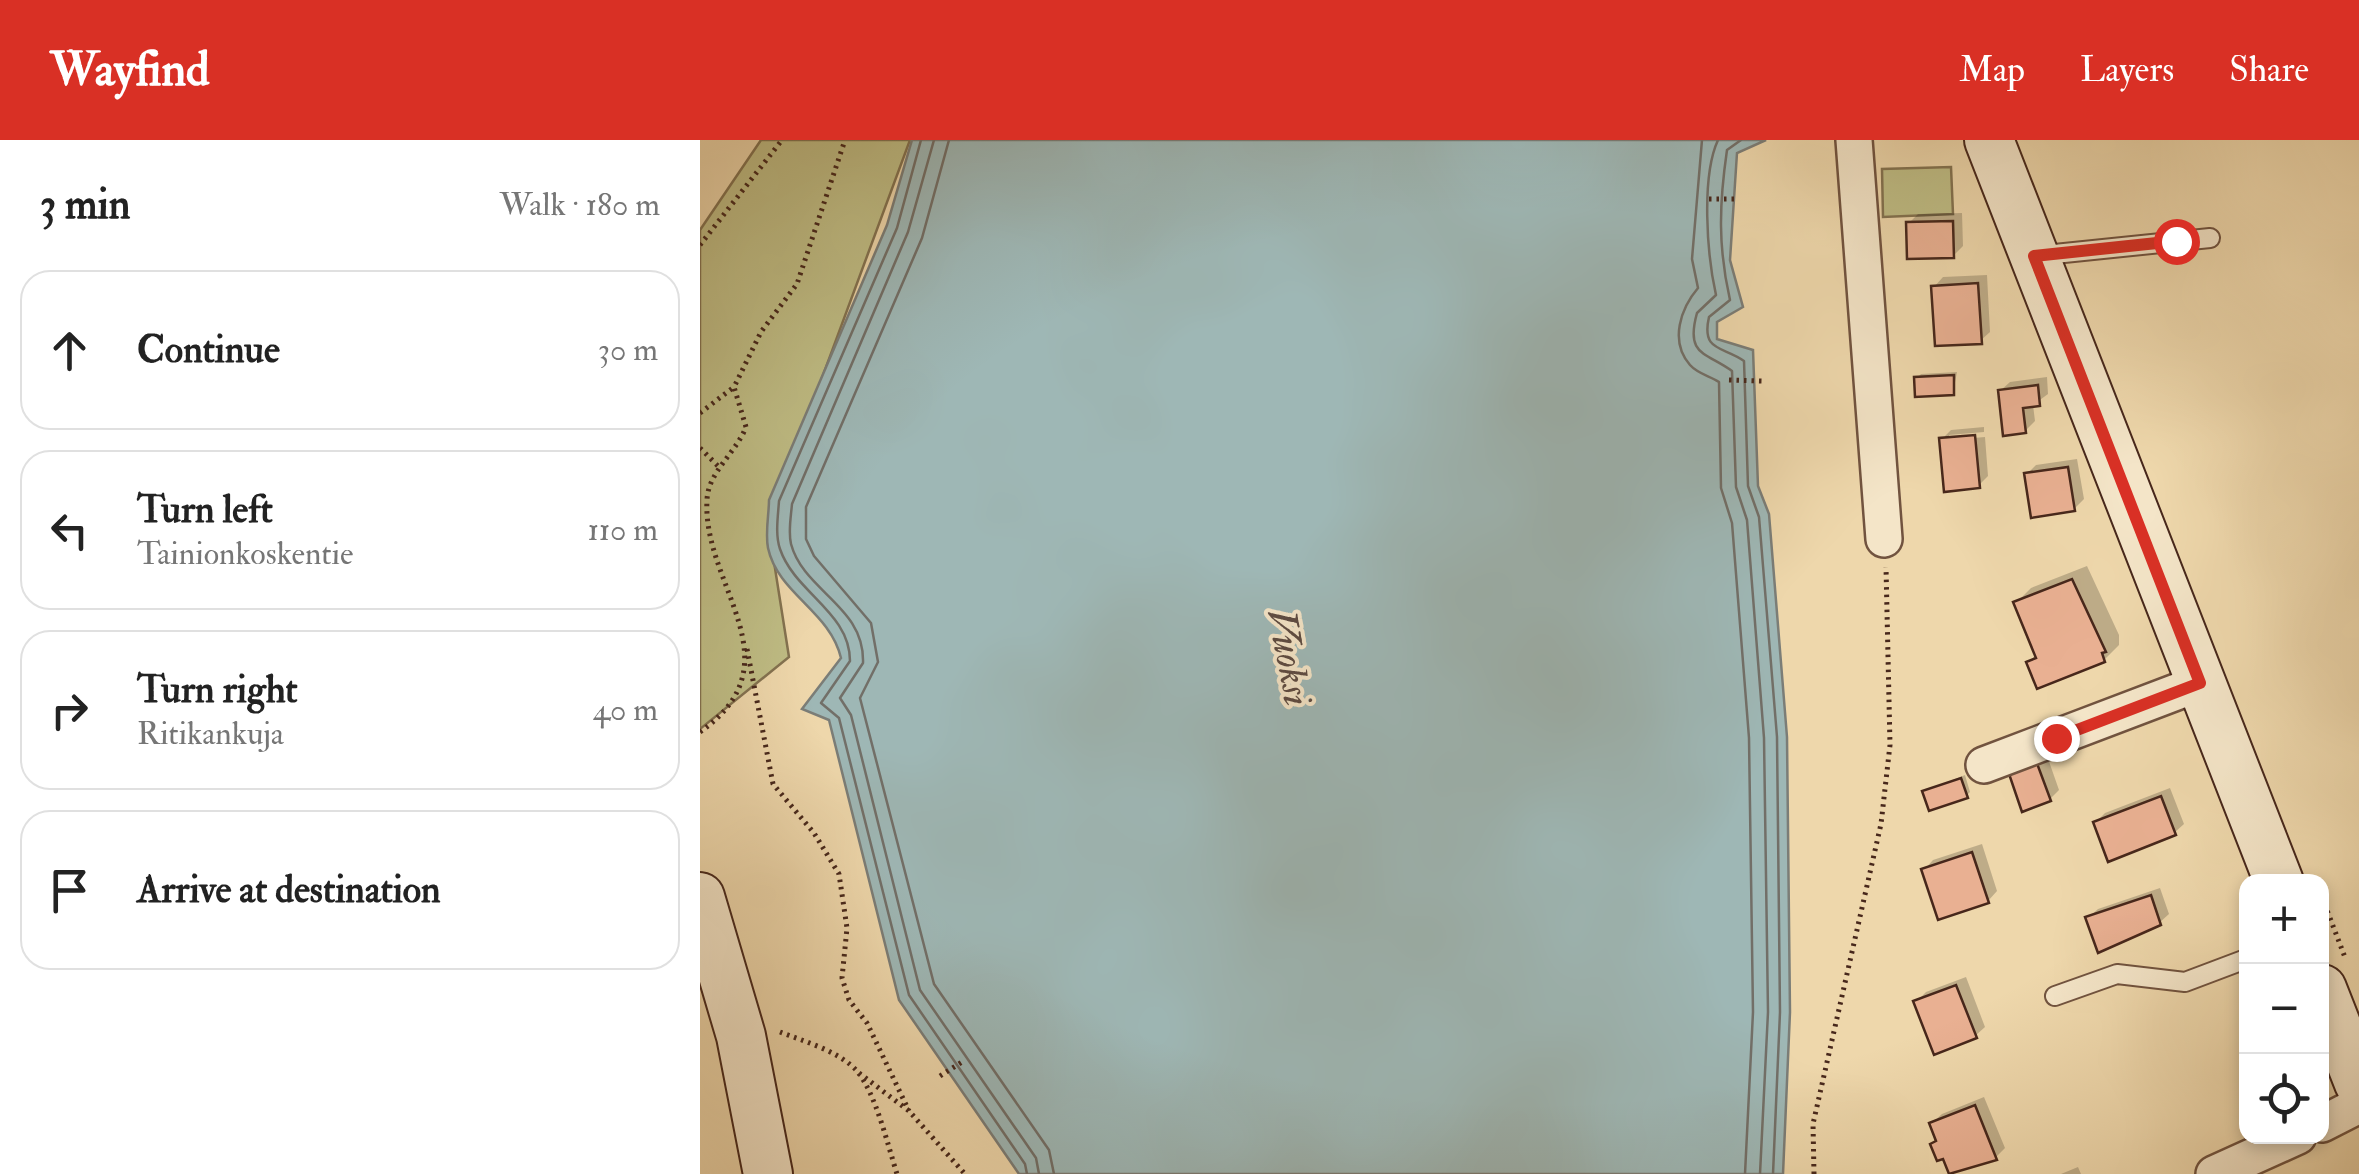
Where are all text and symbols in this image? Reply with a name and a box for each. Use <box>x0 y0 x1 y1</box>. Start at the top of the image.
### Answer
text: Wayfind <box>50 40 210 100</box>
text: Map <box>1959 48 2025 92</box>
text: Layers <box>2080 48 2174 92</box>
text: Share <box>2229 48 2309 92</box>
text: 3 min <box>40 179 130 231</box>
text: Walk · 180 m <box>499 185 660 225</box>
route start <box>2154 219 2200 265</box>
icon: ahead <box>42 323 97 378</box>
text: Continue <box>137 326 280 374</box>
text: 30 m <box>598 330 658 370</box>
text: Turn left <box>137 486 273 534</box>
icon: left <box>42 503 97 558</box>
text: 110 m <box>587 510 658 550</box>
text: Tainionkoskentie <box>137 534 353 574</box>
water label: Vuoksi <box>1255 604 1323 710</box>
text: Turn right <box>137 666 298 714</box>
icon: right <box>42 683 97 738</box>
text: 40 m <box>593 690 658 730</box>
text: Ritikankuja <box>137 714 284 754</box>
route end <box>2034 716 2080 762</box>
icon: arrive <box>42 863 97 918</box>
text: Arrive at destination <box>137 866 441 914</box>
map controls <box>2239 874 2329 1144</box>
button: + <box>2239 874 2329 964</box>
button: − <box>2239 964 2329 1054</box>
button: locate <box>2239 1054 2329 1144</box>

